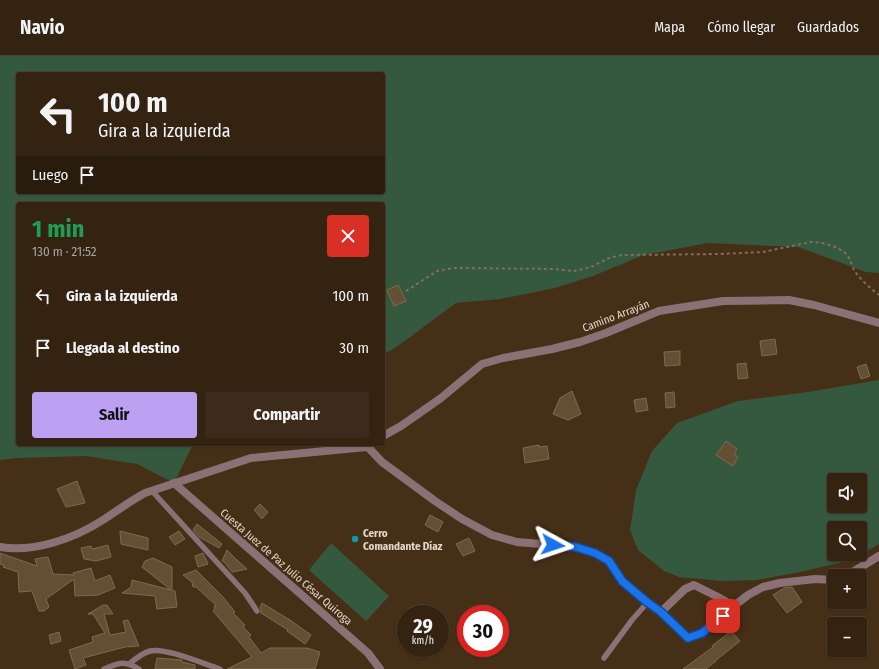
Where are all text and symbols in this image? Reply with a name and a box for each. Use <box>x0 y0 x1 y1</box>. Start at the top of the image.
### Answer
text: Navio <box>20 16 65 39</box>
text: Mapa <box>654 19 685 36</box>
text: Cómo llegar <box>707 19 775 36</box>
text: Guardados <box>797 19 859 36</box>
text: 100 m <box>98 86 168 119</box>
icon: left <box>32 88 84 140</box>
text: Gira a la izquierda <box>98 120 231 142</box>
icon: arrive <box>76 164 98 186</box>
text: Luego <box>32 166 68 184</box>
text: 1 min <box>32 215 84 243</box>
button: close <box>327 215 369 257</box>
text: 130 m · 21:52 <box>32 244 97 259</box>
icon: left <box>32 285 54 307</box>
text: Gira a la izquierda <box>66 287 178 305</box>
text: 100 m <box>332 287 369 305</box>
street label: Camino Arrayán <box>581 297 651 335</box>
icon: arrive <box>32 337 54 359</box>
text: Llegada al destino <box>66 339 180 357</box>
text: 30 m <box>339 339 369 357</box>
button: Salir <box>32 392 197 438</box>
button: Compartir <box>205 392 369 438</box>
map controls <box>827 473 867 657</box>
button: sound <box>827 473 867 513</box>
street label: Cuesta Juez de Paz Julio César Quiroga <box>217 506 355 628</box>
button: search <box>827 521 867 561</box>
position arrow <box>532 524 574 566</box>
place label: Cerro Comandante Díaz <box>363 527 443 553</box>
marker: Cerro Comandante Díaz <box>350 534 360 544</box>
button: + <box>827 569 867 609</box>
pin <box>706 599 740 633</box>
speed limit sign: 30 <box>457 605 509 657</box>
icon: arrive <box>712 605 734 627</box>
text: 29 <box>413 614 433 638</box>
button: − <box>827 617 867 657</box>
text: km/h <box>412 635 434 647</box>

